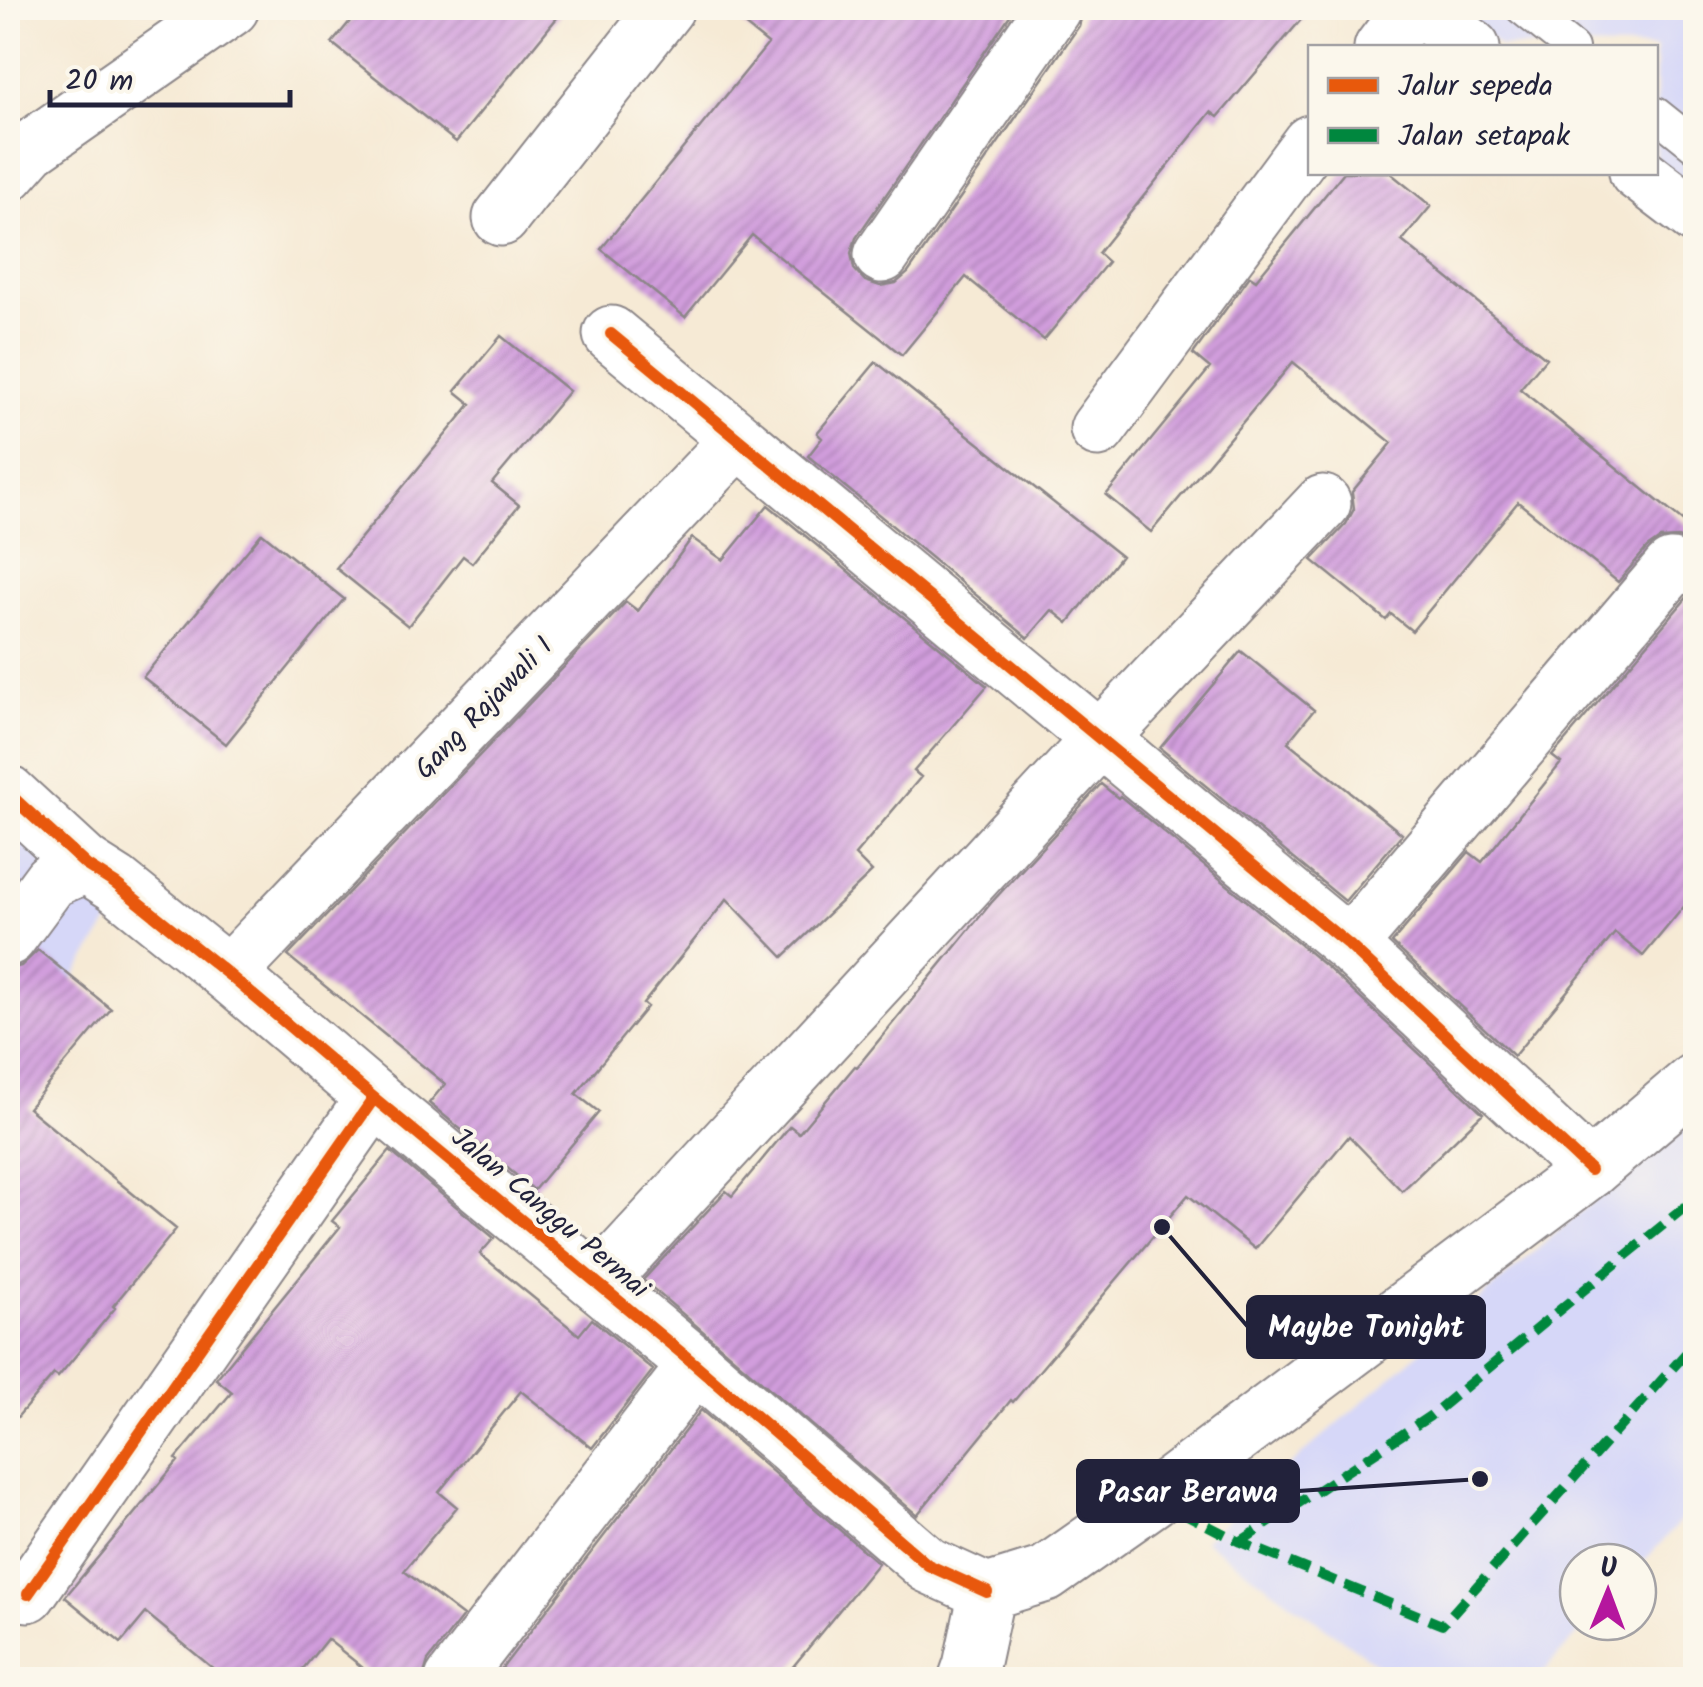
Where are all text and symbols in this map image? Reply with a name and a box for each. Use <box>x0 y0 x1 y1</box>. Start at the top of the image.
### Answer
scale bar <box>50 45 290 107</box>
legend <box>1308 45 1658 175</box>
text: 20 m <box>65 58 133 106</box>
text: Jalur sepeda <box>1398 63 1553 111</box>
text: Jalan setapak <box>1398 113 1571 161</box>
street label: Gang Rajawali I <box>404 627 565 791</box>
street label: Jalan Canggu Permai <box>440 1117 660 1312</box>
callout: Maybe Tonight <box>1248 1297 1484 1357</box>
text: Maybe Tonight <box>1268 1305 1464 1353</box>
callout: Pasar Berawa <box>1078 1461 1298 1521</box>
text: Pasar Berawa <box>1098 1470 1278 1518</box>
north arrow <box>1558 1542 1658 1642</box>
text: U <box>1600 1547 1617 1592</box>

